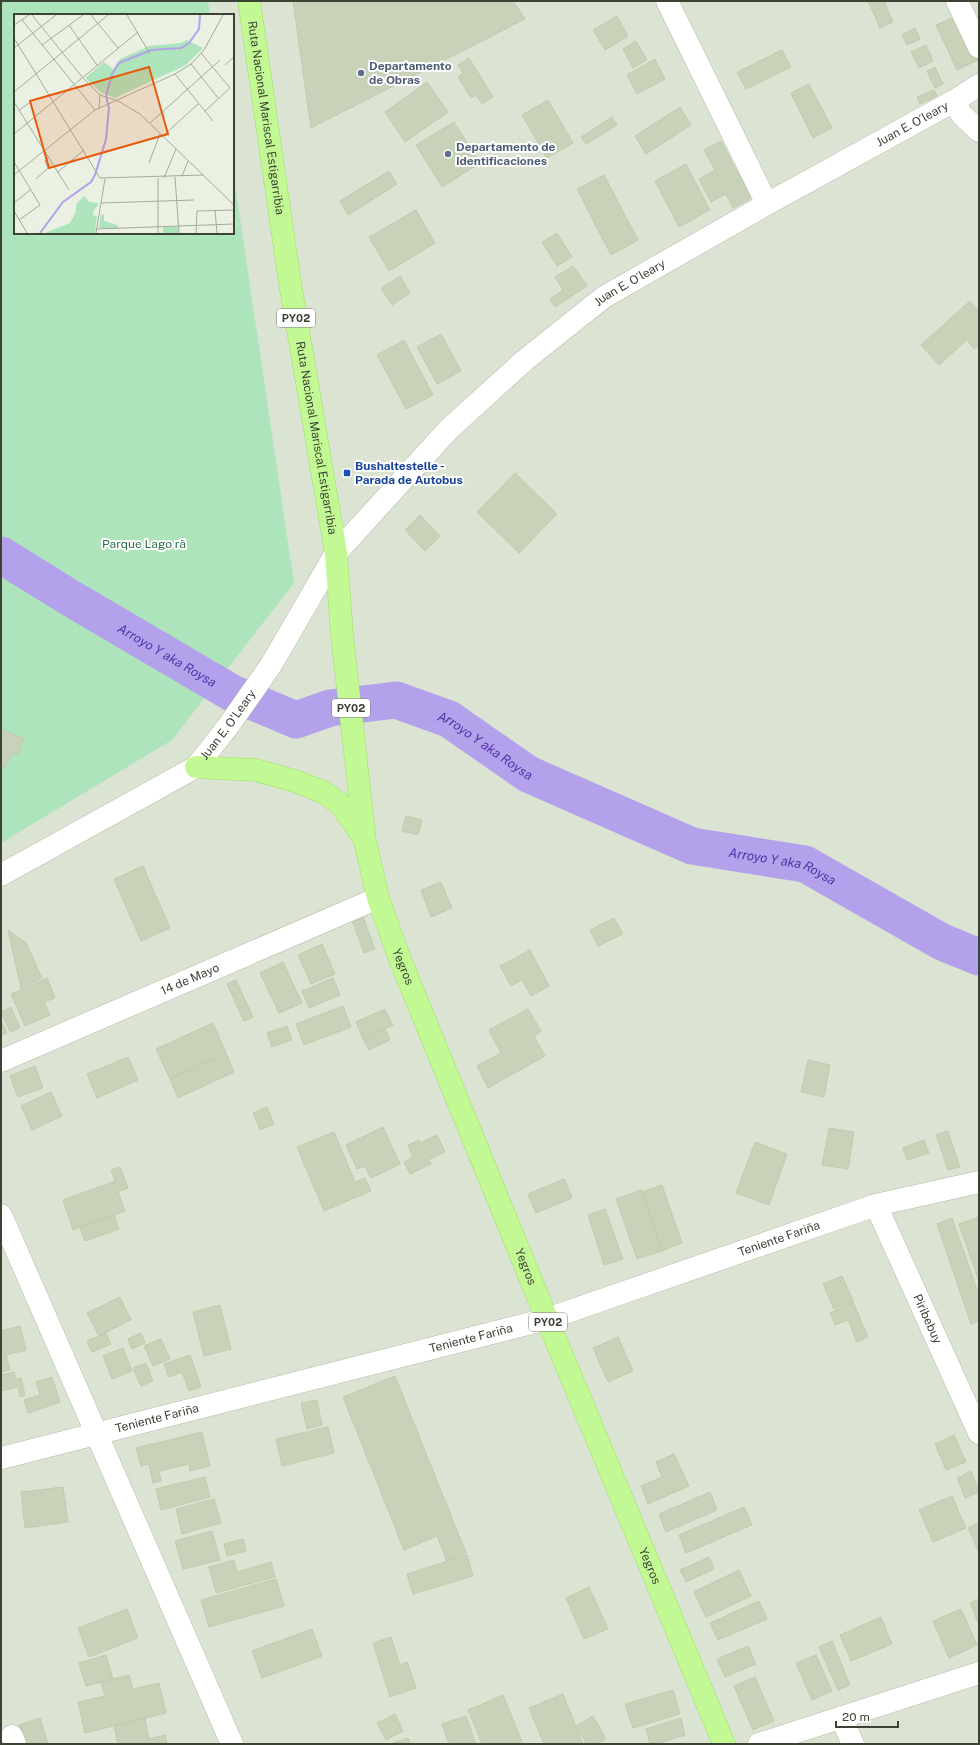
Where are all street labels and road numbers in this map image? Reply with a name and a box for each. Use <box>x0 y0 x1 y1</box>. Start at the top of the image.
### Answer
street label: Ruta Nacional Mariscal Estigarribia <box>245 20 287 216</box>
street label: Juan E. O´leary <box>874 98 951 149</box>
street label: Juan E. O´leary <box>591 256 668 309</box>
road number: PY02 <box>277 309 315 327</box>
street label: Ruta Nacional Mariscal Estigarribia <box>293 340 340 536</box>
street label: Juan E. O'Leary <box>197 686 259 763</box>
road number: PY02 <box>332 699 370 717</box>
street label: Yegros <box>390 947 417 987</box>
street label: 14 de Mayo <box>159 960 222 998</box>
street label: Teniente Fariña <box>736 1218 822 1259</box>
street label: Yegros <box>512 1246 539 1287</box>
street label: Piribebuy <box>910 1292 945 1346</box>
road number: PY02 <box>529 1313 567 1331</box>
street label: Teniente Fariña <box>428 1321 514 1356</box>
street label: Teniente Fariña <box>114 1401 200 1436</box>
street label: Yegros <box>636 1546 664 1586</box>

